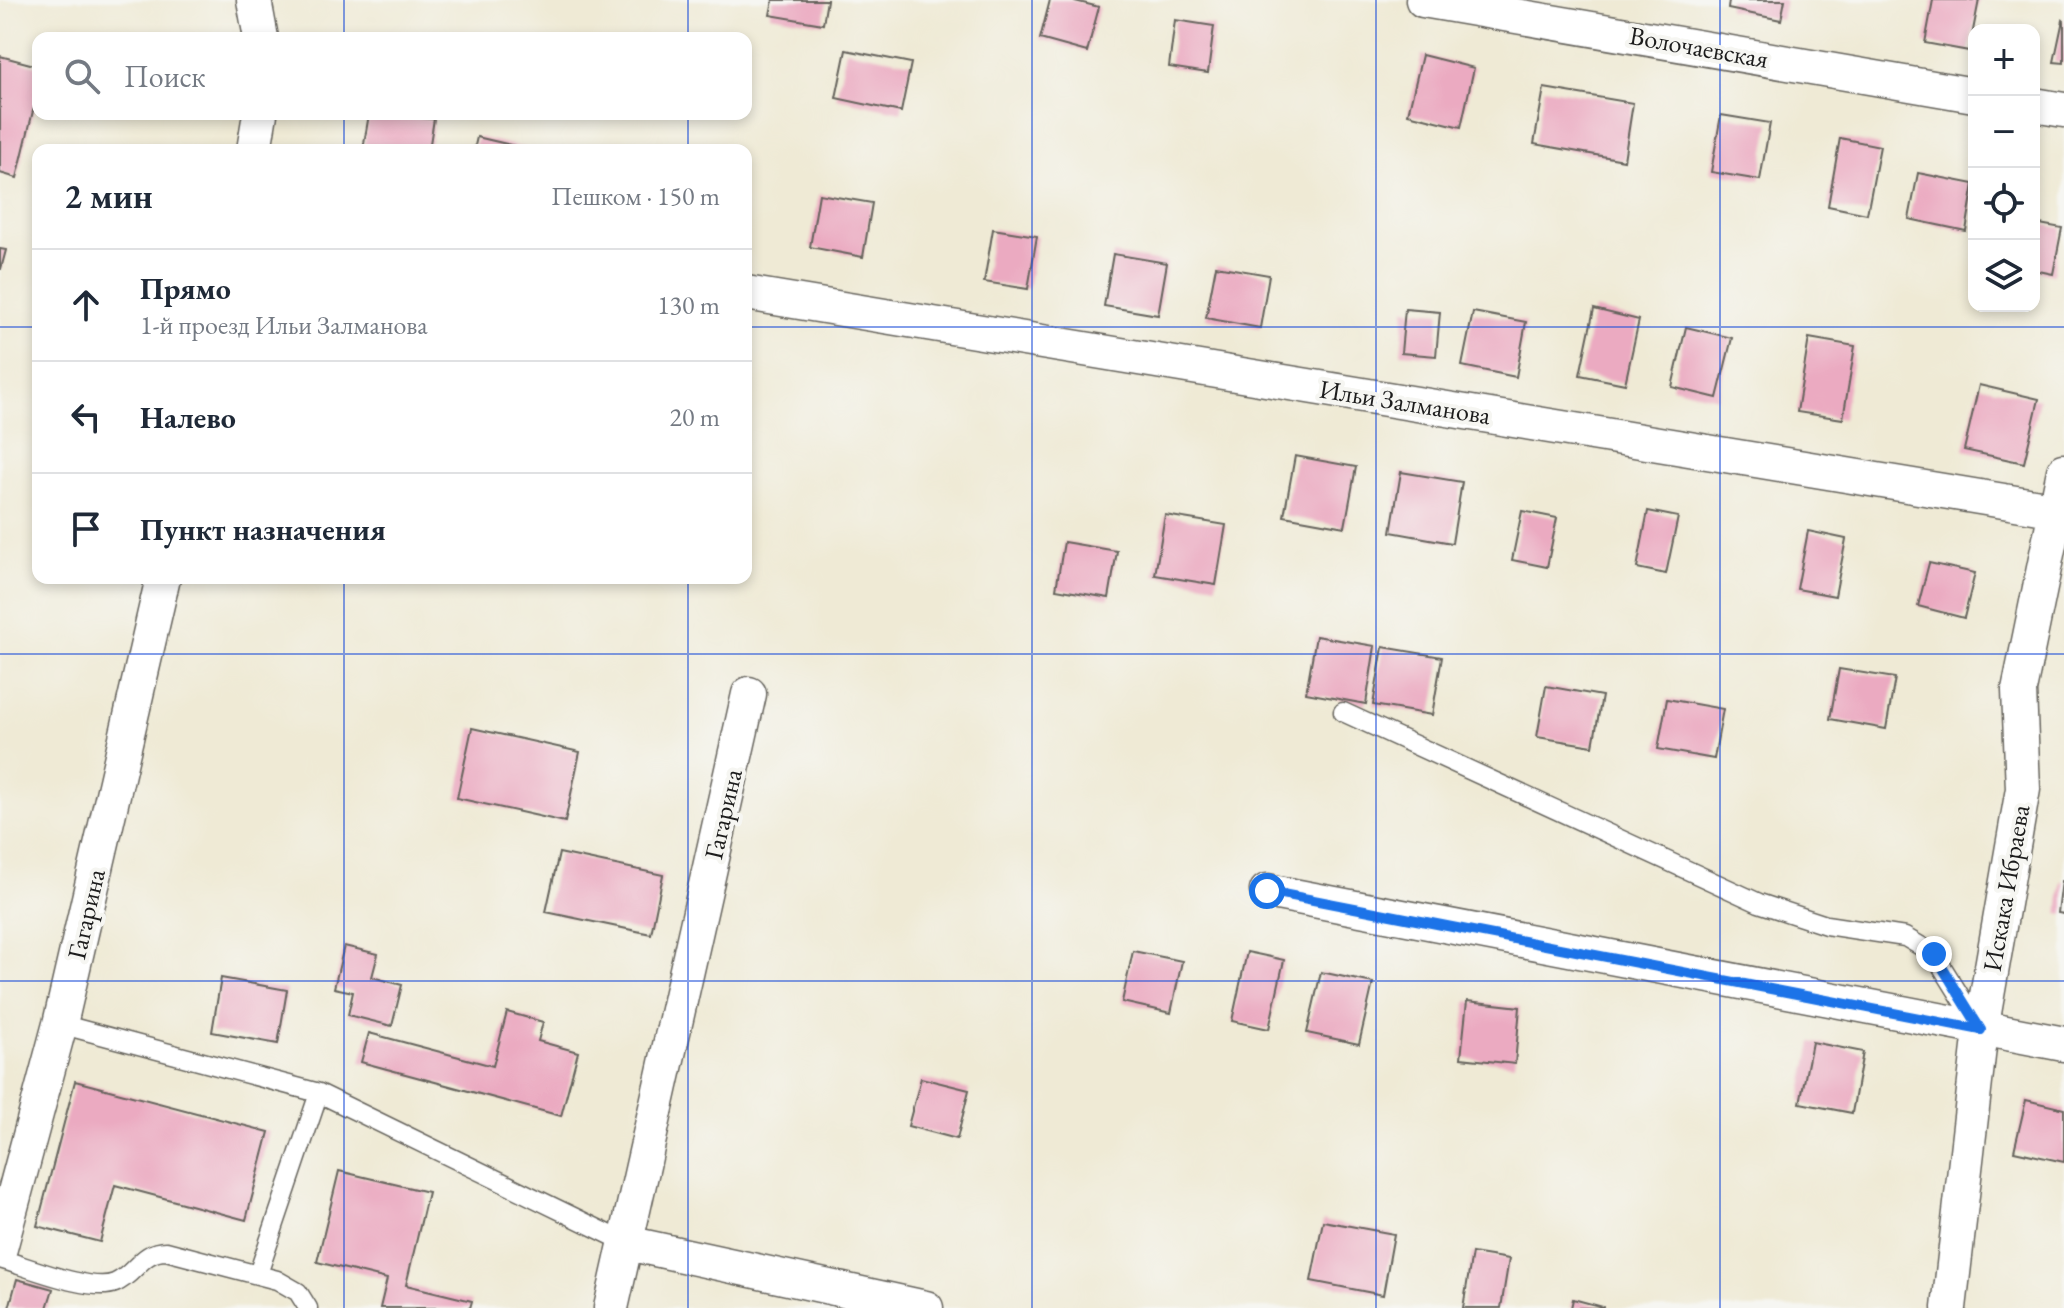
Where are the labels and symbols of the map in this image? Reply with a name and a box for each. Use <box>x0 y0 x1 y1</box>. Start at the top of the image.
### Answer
street label: Волочаевская <box>1627 18 1771 76</box>
street label: Ильи Залманова <box>1317 372 1494 432</box>
street label: Гагарина <box>696 765 750 862</box>
street label: Искака Ибраева <box>1975 801 2038 974</box>
street label: Гагарина <box>59 865 113 962</box>
route start <box>1249 873 1285 909</box>
route end <box>1916 936 1952 972</box>

